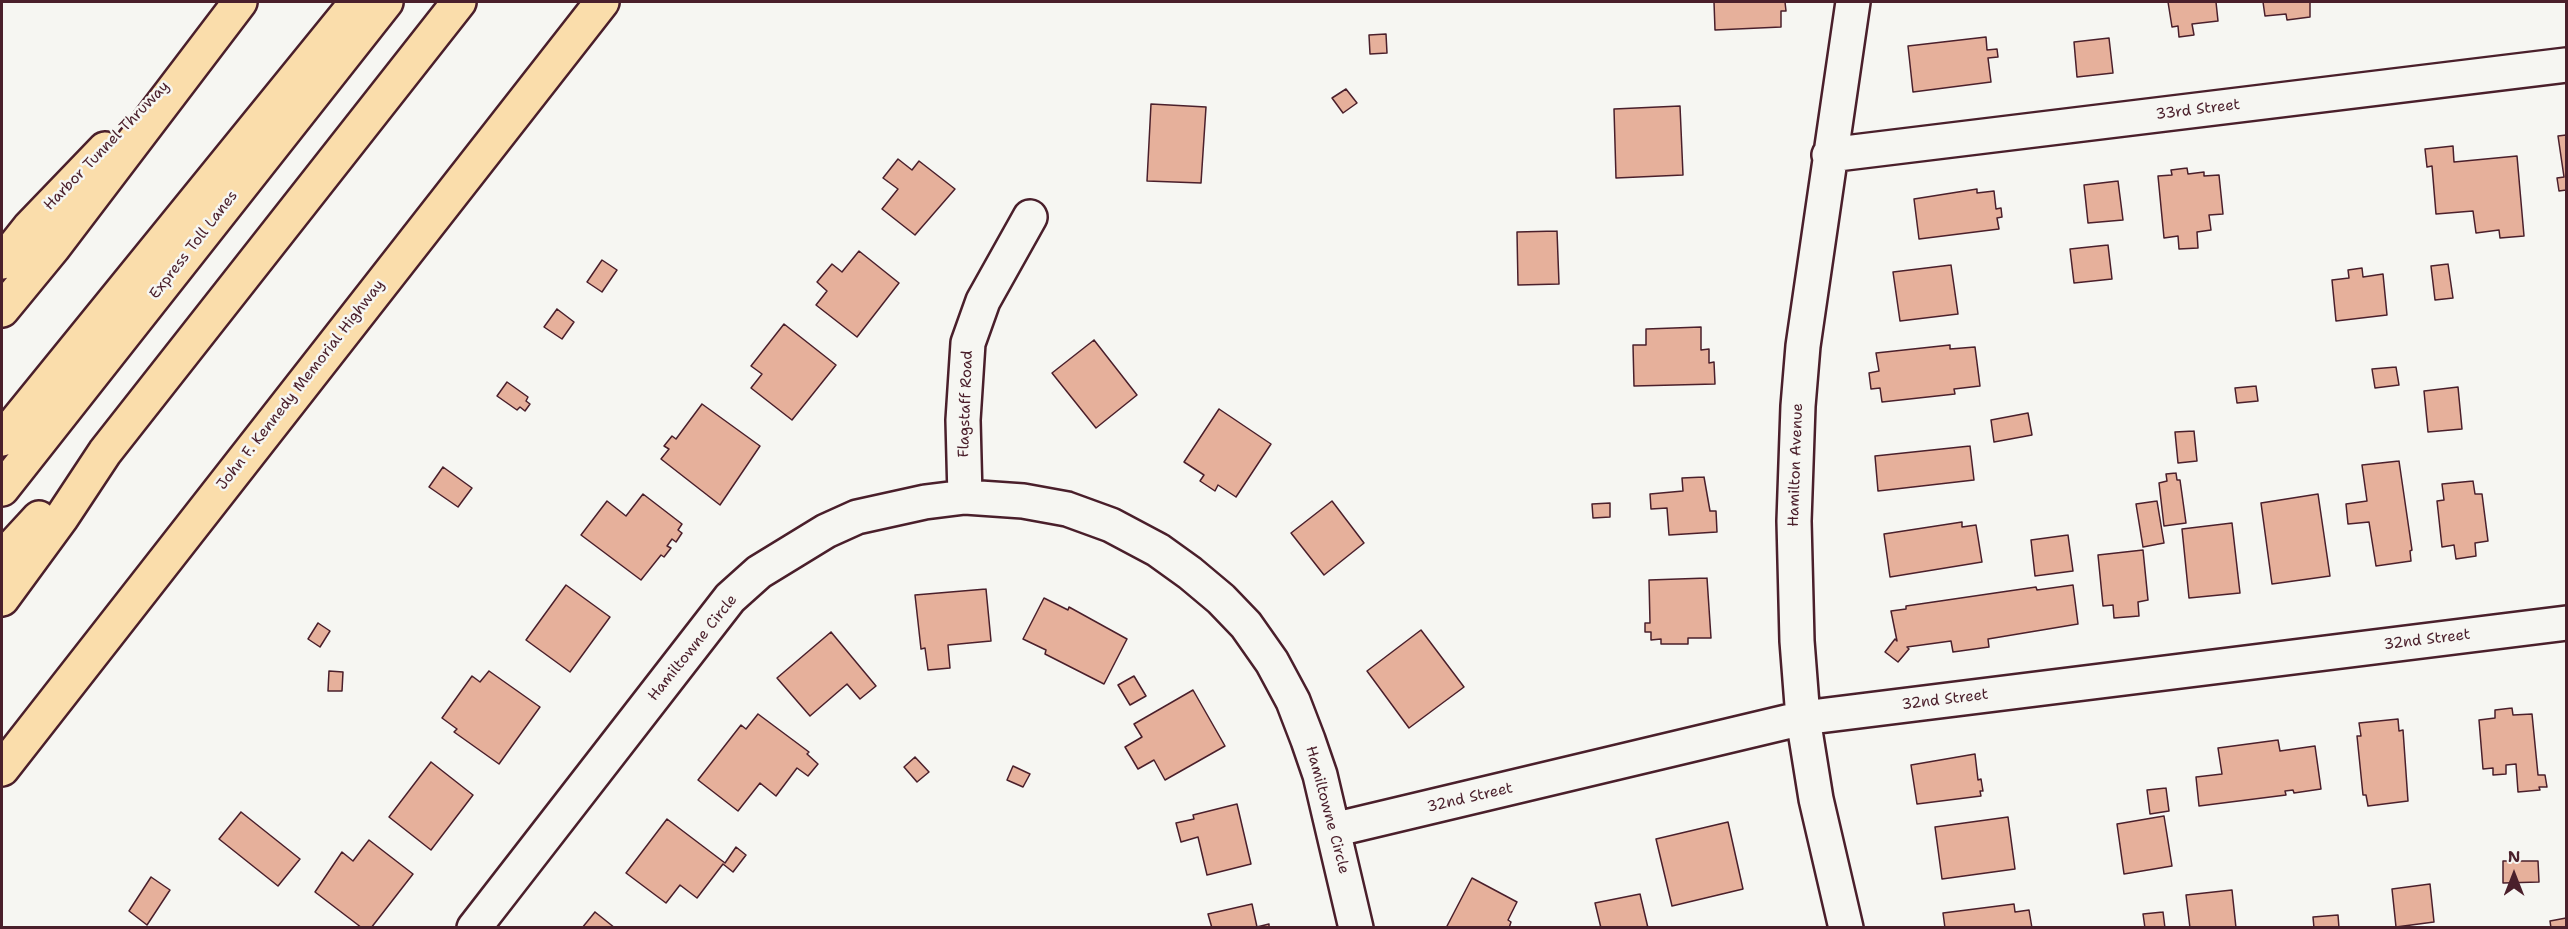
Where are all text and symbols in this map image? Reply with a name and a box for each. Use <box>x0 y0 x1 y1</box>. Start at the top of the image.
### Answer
street label: Harbor Tunnel Thruway <box>41 78 173 214</box>
street label: 33rd Street <box>2155 96 2241 124</box>
street label: Express Toll Lanes <box>146 187 242 303</box>
street label: John F. Kennedy Memorial Highway <box>213 276 389 494</box>
street label: Flagstaff Road <box>955 350 977 458</box>
street label: Hamilton Avenue <box>1785 403 1807 527</box>
street label: Hamiltowne Circle <box>645 591 741 705</box>
street label: 32nd Street <box>2383 626 2471 654</box>
street label: 32nd Street <box>1901 686 1989 714</box>
street label: Hamiltowne Circle <box>1301 744 1353 876</box>
street label: 32nd Street <box>1425 779 1515 817</box>
north arrow <box>2484 845 2544 905</box>
text: N <box>2508 846 2520 867</box>

